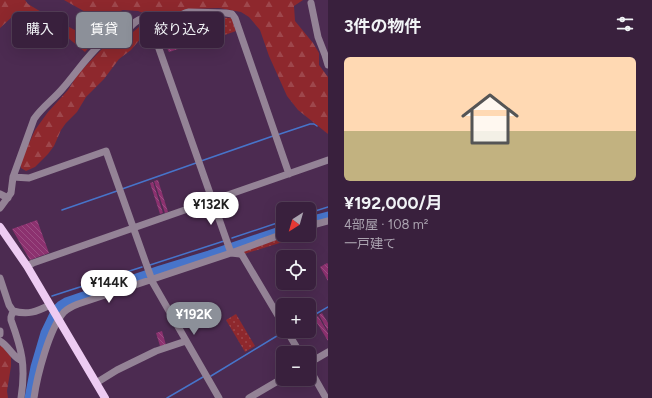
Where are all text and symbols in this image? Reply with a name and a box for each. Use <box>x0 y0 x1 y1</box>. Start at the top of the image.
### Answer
chip: 購入 <box>12 12 68 48</box>
chip: 賃貸 <box>76 12 132 48</box>
chip: 絞り込み <box>140 12 224 48</box>
icon: filters <box>614 13 636 35</box>
text: 3件の物件 <box>344 16 421 36</box>
icon: home <box>454 83 526 155</box>
pin: ¥132K <box>183 192 239 226</box>
text: ¥192,000/月 <box>344 193 443 213</box>
text: ¥132K <box>193 197 229 212</box>
north arrow <box>276 202 316 242</box>
map controls <box>276 202 316 386</box>
text: 4部屋 · 108 m² <box>344 217 428 232</box>
text: 一戸建て <box>344 236 396 251</box>
button: locate <box>276 250 316 290</box>
pin: ¥144K <box>81 270 137 304</box>
text: ¥144K <box>90 275 128 290</box>
button: + <box>276 298 316 338</box>
pin: ¥192K <box>166 302 222 336</box>
text: ¥192K <box>176 307 212 322</box>
button: − <box>276 346 316 386</box>

